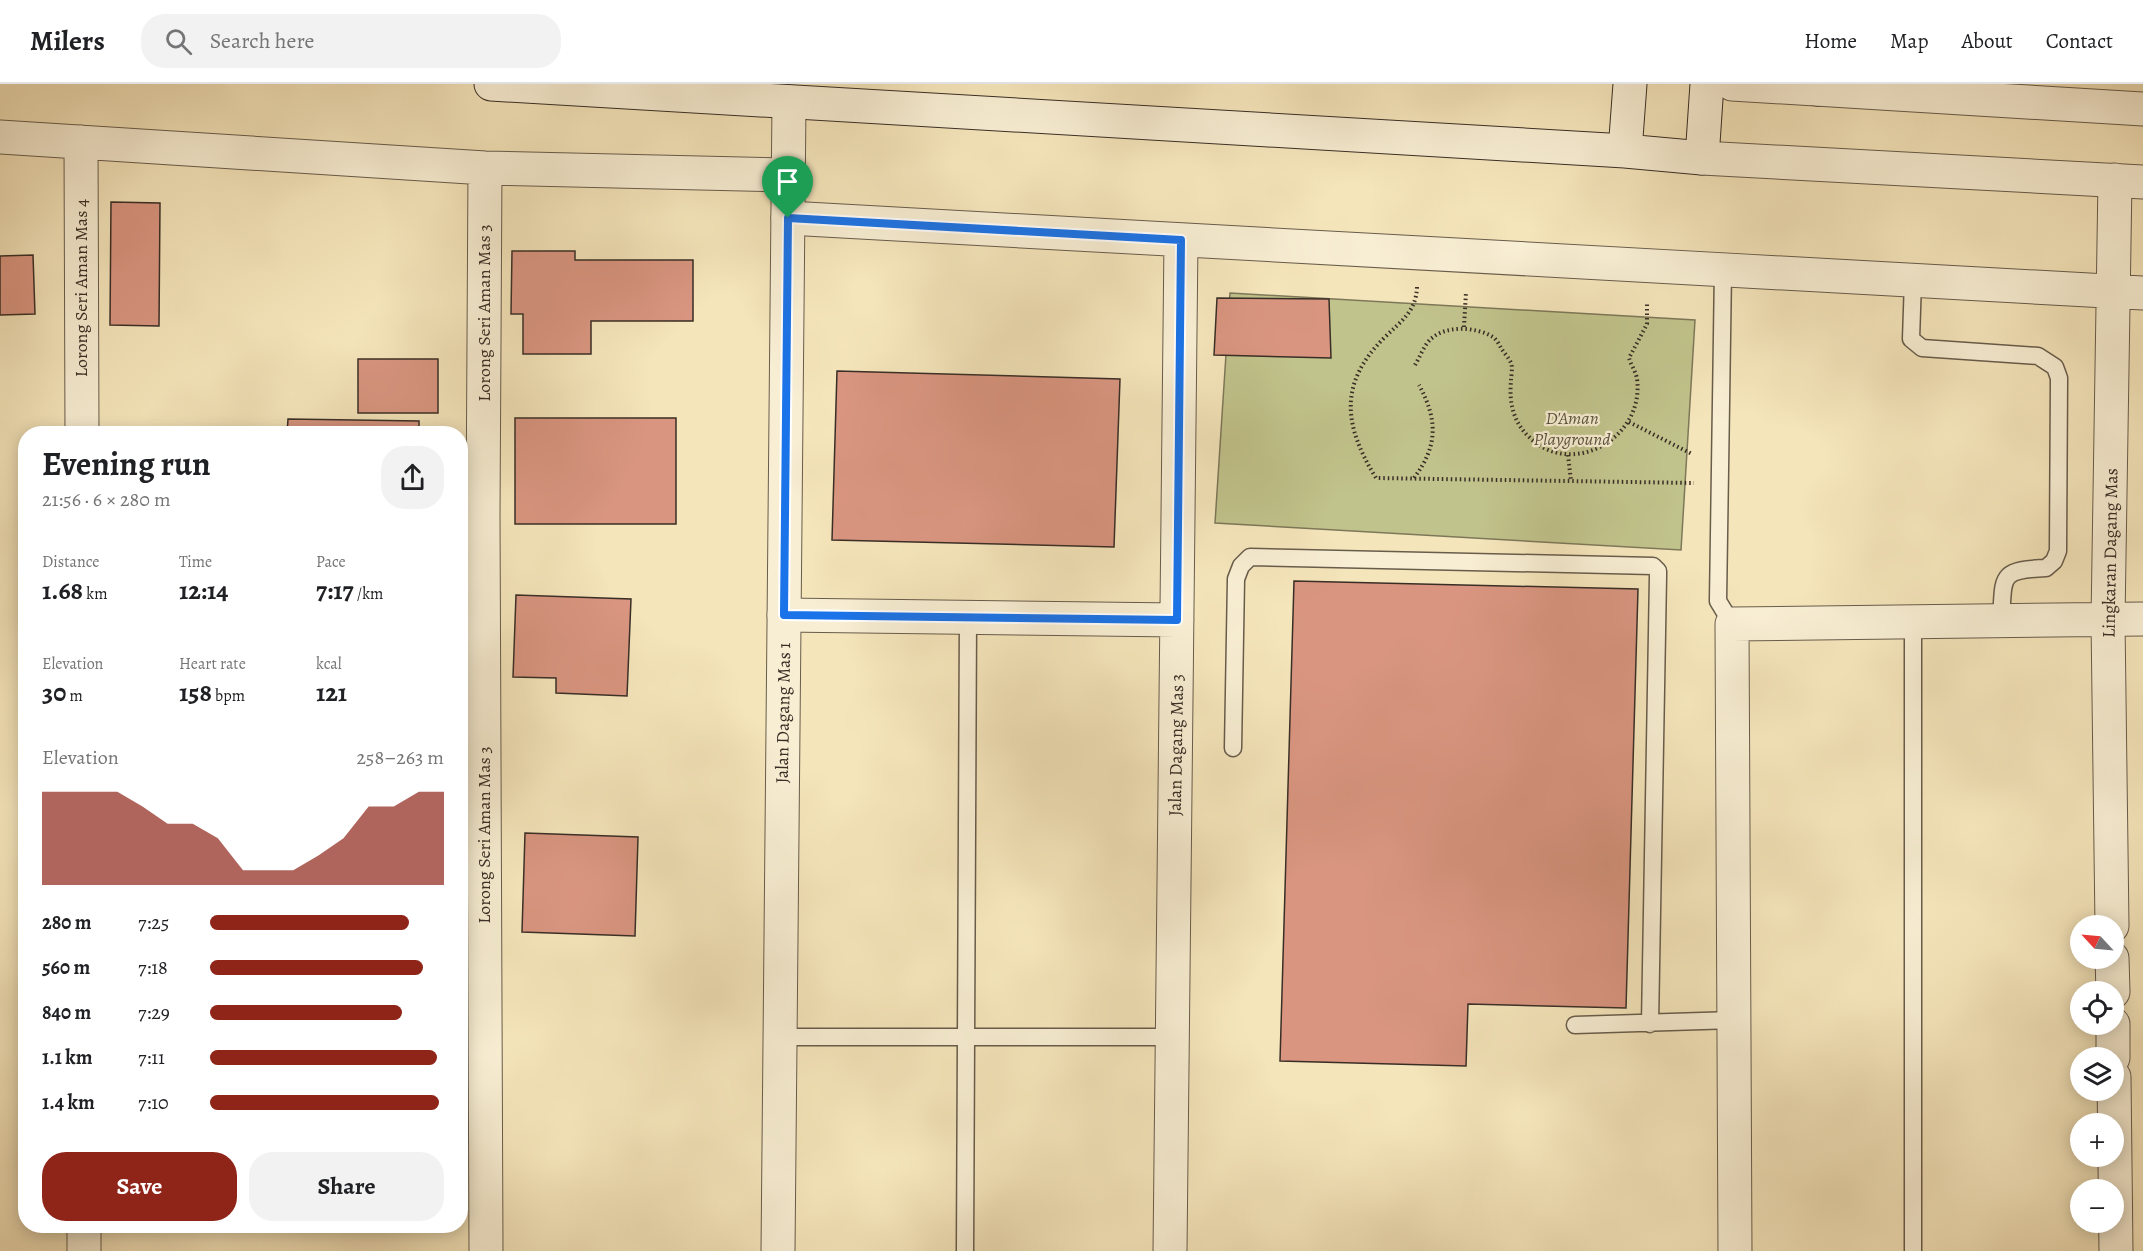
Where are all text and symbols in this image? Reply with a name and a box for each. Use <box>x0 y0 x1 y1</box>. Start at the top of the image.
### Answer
search box <box>141 14 561 68</box>
text: Milers <box>30 22 105 60</box>
icon: search <box>162 25 195 58</box>
text: Search here <box>210 26 314 56</box>
text: Home <box>1804 27 1857 55</box>
text: Map <box>1890 27 1928 55</box>
text: About <box>1961 27 2013 55</box>
text: Contact <box>2046 27 2113 55</box>
pin <box>762 156 813 218</box>
icon: arrive <box>771 165 804 198</box>
street label: Lorong Seri Aman Mas 4 <box>69 199 93 377</box>
street label: Lorong Seri Aman Mas 3 <box>472 224 496 402</box>
park label: D'Aman Playground <box>1533 406 1611 451</box>
text: Evening run <box>42 441 211 486</box>
button: share <box>381 446 444 509</box>
street label: Lingkaran Dagang Mas <box>2097 468 2123 638</box>
text: 21:56 · 6 × 280 m <box>42 486 171 513</box>
text: Distance <box>42 551 99 573</box>
text: Time <box>179 551 212 573</box>
text: Pace <box>316 551 346 573</box>
text: 1.68 <box>42 573 83 608</box>
text: 12:14 <box>179 573 229 608</box>
text: 7:17 <box>316 573 354 608</box>
text: km <box>83 583 108 605</box>
text: /km <box>354 583 383 605</box>
street label: Jalan Dagang Mas 1 <box>770 642 796 784</box>
text: Elevation <box>42 653 103 675</box>
text: Heart rate <box>179 653 246 675</box>
text: kcal <box>316 653 342 675</box>
street label: Jalan Dagang Mas 3 <box>1163 674 1189 816</box>
text: 30 <box>42 675 66 710</box>
text: 158 <box>179 675 212 710</box>
text: 121 <box>316 675 347 710</box>
text: m <box>66 685 83 707</box>
text: bpm <box>212 685 245 707</box>
text: Elevation <box>42 744 119 771</box>
text: 258–263 m <box>356 744 444 771</box>
street label: Lorong Seri Aman Mas 3 <box>472 746 496 924</box>
text: 280 m <box>42 909 92 936</box>
text: 7:25 <box>138 909 169 936</box>
north arrow <box>2070 915 2124 969</box>
map controls <box>2070 915 2124 1233</box>
text: 560 m <box>42 954 90 981</box>
text: 7:18 <box>138 954 168 981</box>
button: locate <box>2070 981 2124 1035</box>
text: 840 m <box>42 999 91 1026</box>
text: 7:29 <box>138 999 170 1026</box>
text: 1.1 km <box>42 1044 92 1071</box>
text: 7:11 <box>138 1044 165 1071</box>
button: layers <box>2070 1047 2124 1101</box>
text: 1.4 km <box>42 1089 95 1116</box>
text: 7:10 <box>138 1089 169 1116</box>
button: + <box>2070 1113 2124 1167</box>
button: Save <box>42 1152 237 1221</box>
button: Share <box>249 1152 444 1221</box>
button: − <box>2070 1179 2124 1233</box>

